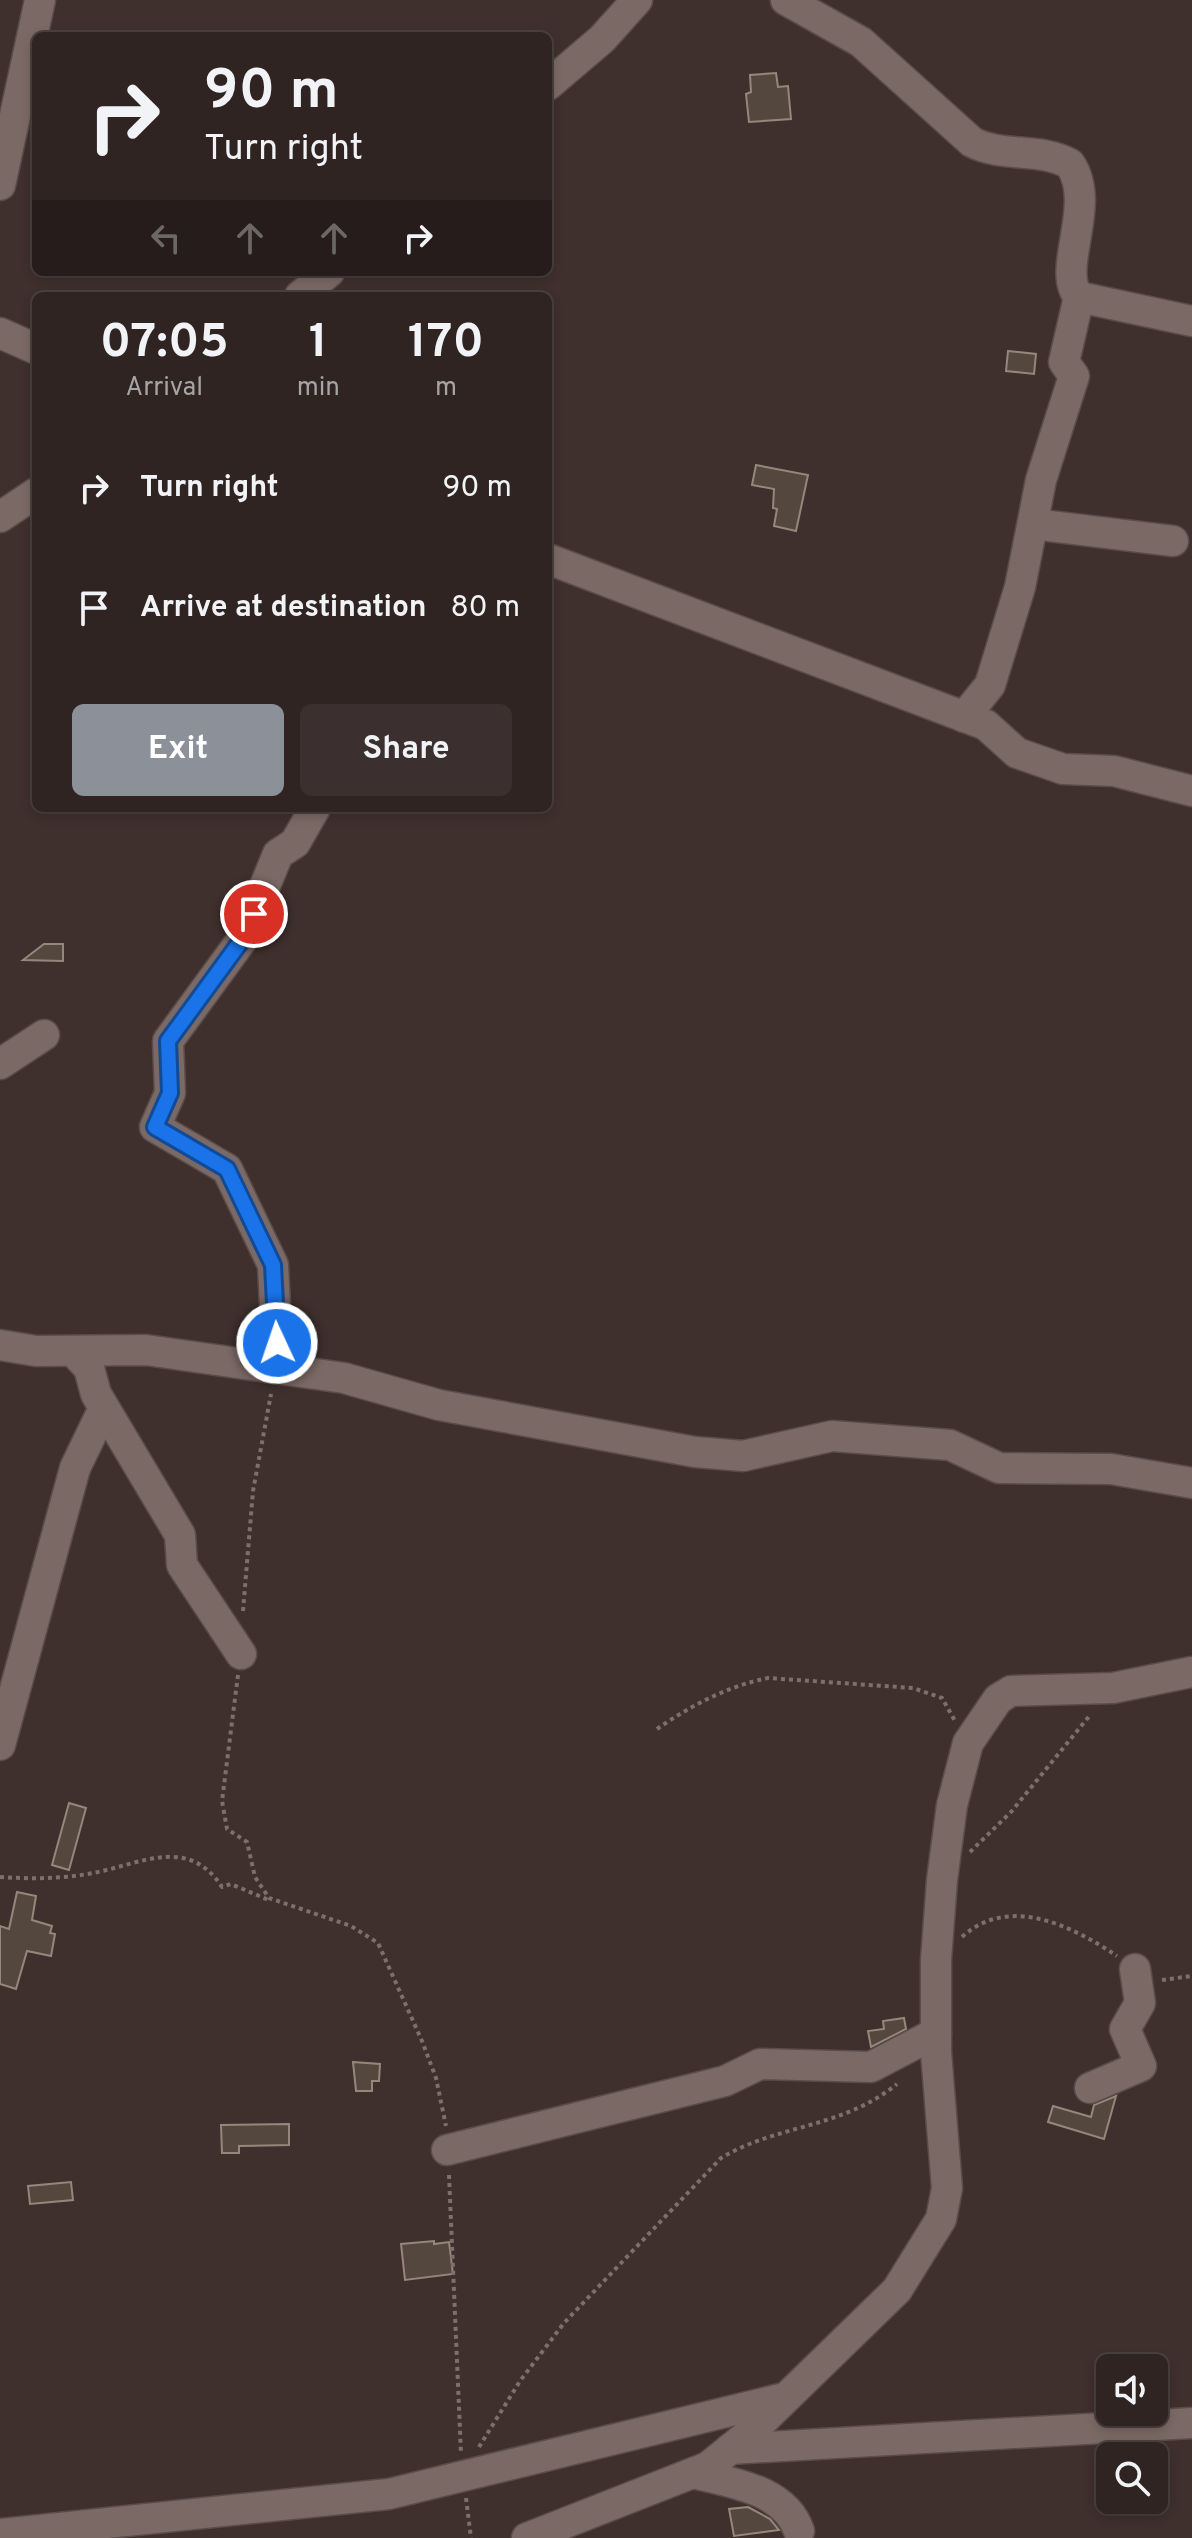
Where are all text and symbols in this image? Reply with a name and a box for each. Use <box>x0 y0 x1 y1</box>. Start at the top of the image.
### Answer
text: 90 m <box>204 58 339 128</box>
icon: right <box>72 64 176 168</box>
text: Turn right <box>204 127 363 173</box>
icon: left <box>144 216 188 260</box>
icon: ahead <box>228 216 272 260</box>
icon: ahead <box>312 216 356 260</box>
icon: right <box>396 216 440 260</box>
text: 07:05 <box>100 314 229 374</box>
text: 1 <box>309 314 328 374</box>
text: 170 <box>408 314 484 374</box>
text: Arrival <box>126 372 203 405</box>
text: min <box>297 372 340 405</box>
text: m <box>435 372 457 405</box>
icon: right <box>72 466 116 510</box>
text: Turn right <box>140 470 278 507</box>
text: 90 m <box>443 470 512 507</box>
icon: arrive <box>72 586 116 630</box>
text: Arrive at destination <box>140 590 426 627</box>
text: 80 m <box>450 590 520 627</box>
button: Exit <box>72 704 284 796</box>
button: Share <box>300 704 512 796</box>
pin <box>220 880 288 948</box>
icon: arrive <box>232 892 276 936</box>
position arrow <box>235 1301 319 1385</box>
map controls <box>1096 2354 1168 2514</box>
button: sound <box>1096 2354 1168 2426</box>
button: search <box>1096 2442 1168 2514</box>

